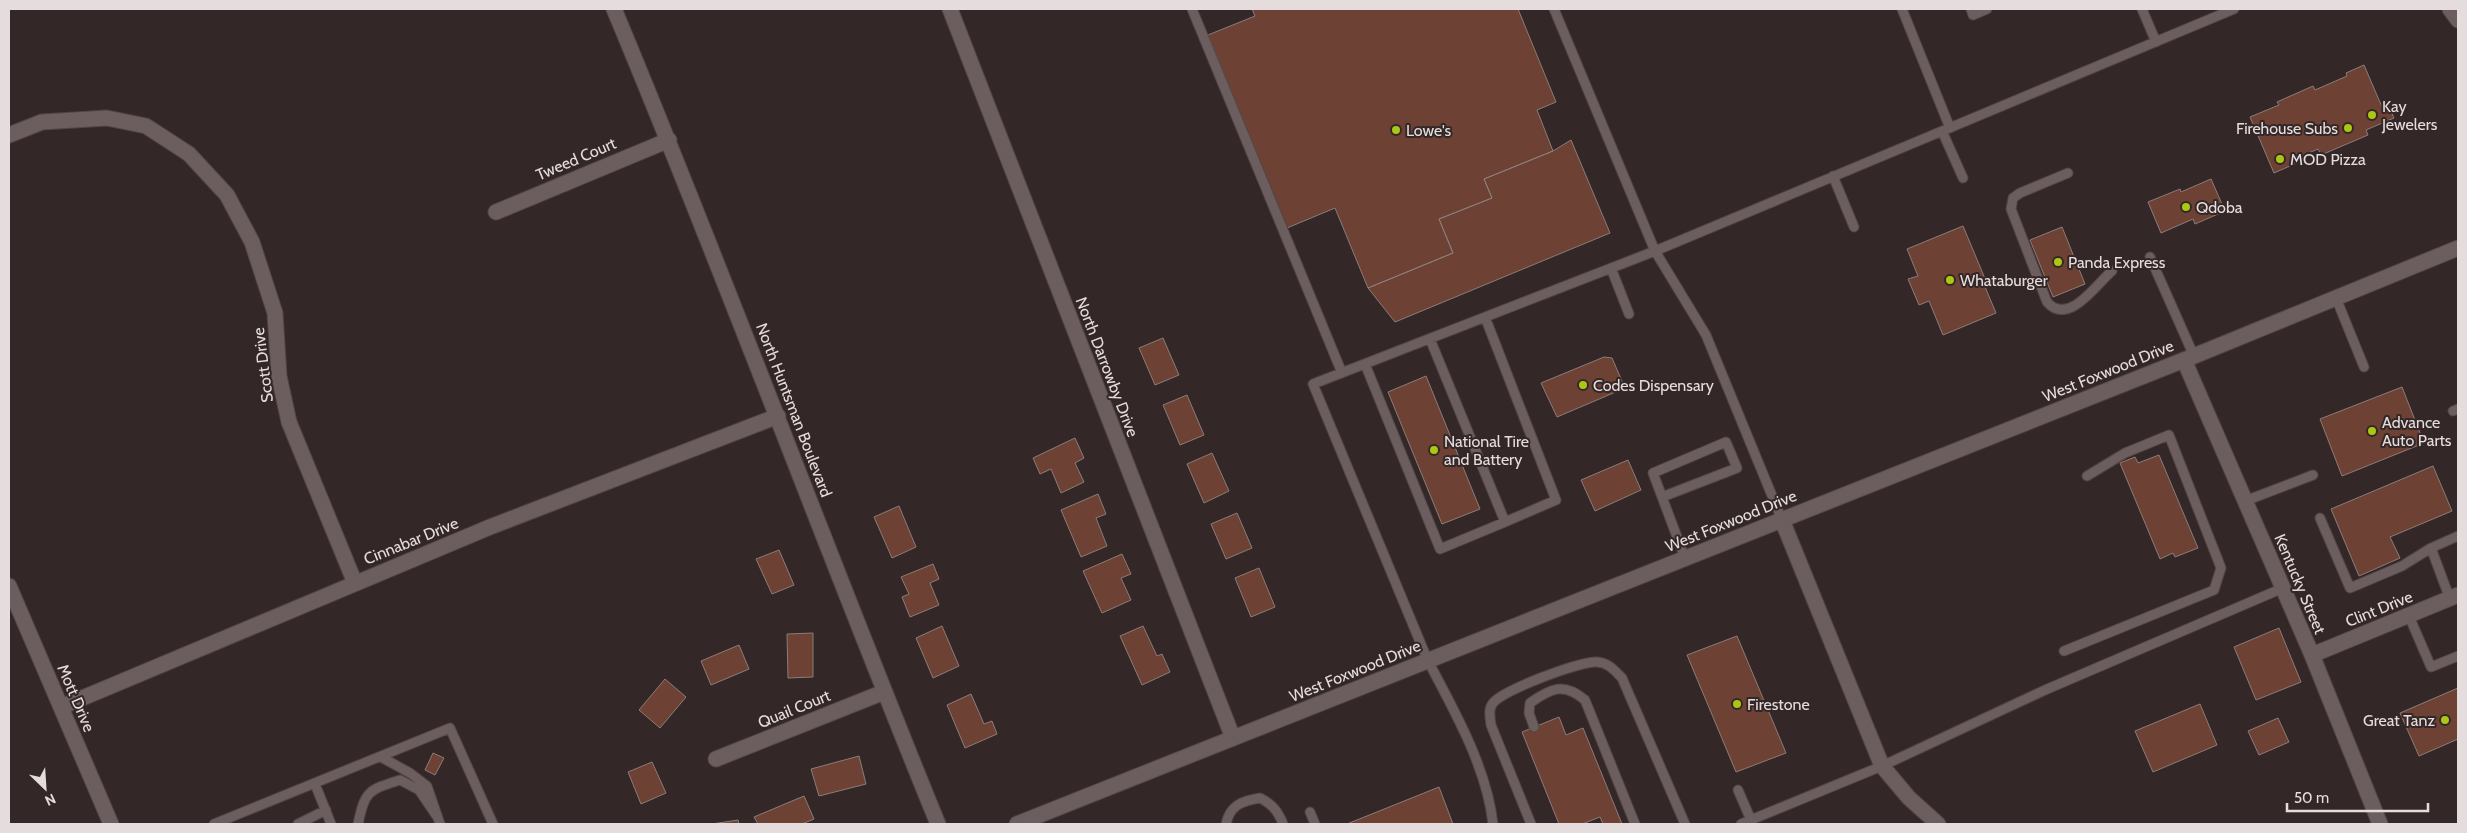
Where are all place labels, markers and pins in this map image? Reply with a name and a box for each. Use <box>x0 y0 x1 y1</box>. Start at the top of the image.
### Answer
place label: Kay Jewelers <box>2381 97 2438 134</box>
marker: Kay Jewelers <box>2366 109 2378 121</box>
place label: Firehouse Subs <box>2236 119 2338 138</box>
place label: Lowe's <box>1406 121 1452 140</box>
marker: Firehouse Subs <box>2342 122 2354 134</box>
marker: Lowe's <box>1390 124 1402 136</box>
place label: MOD Pizza <box>2290 150 2366 169</box>
marker: MOD Pizza <box>2274 153 2286 165</box>
place label: Qdoba <box>2196 198 2243 217</box>
marker: Qdoba <box>2180 201 2192 213</box>
place label: Panda Express <box>2068 253 2166 272</box>
marker: Panda Express <box>2052 256 2064 268</box>
place label: Whataburger <box>1960 271 2049 290</box>
marker: Whataburger <box>1944 274 1956 286</box>
place label: Codes Dispensary <box>1593 376 1714 395</box>
marker: Codes Dispensary <box>1577 379 1589 391</box>
place label: Advance Auto Parts <box>2382 413 2452 450</box>
marker: Advance Auto Parts <box>2366 425 2378 437</box>
place label: National Tire and Battery <box>1444 432 1529 469</box>
marker: National Tire and Battery <box>1428 444 1440 456</box>
place label: Firestone <box>1747 695 1810 714</box>
marker: Firestone <box>1731 698 1743 710</box>
place label: Great Tanz <box>2363 711 2435 730</box>
marker: Great Tanz <box>2439 714 2451 726</box>

